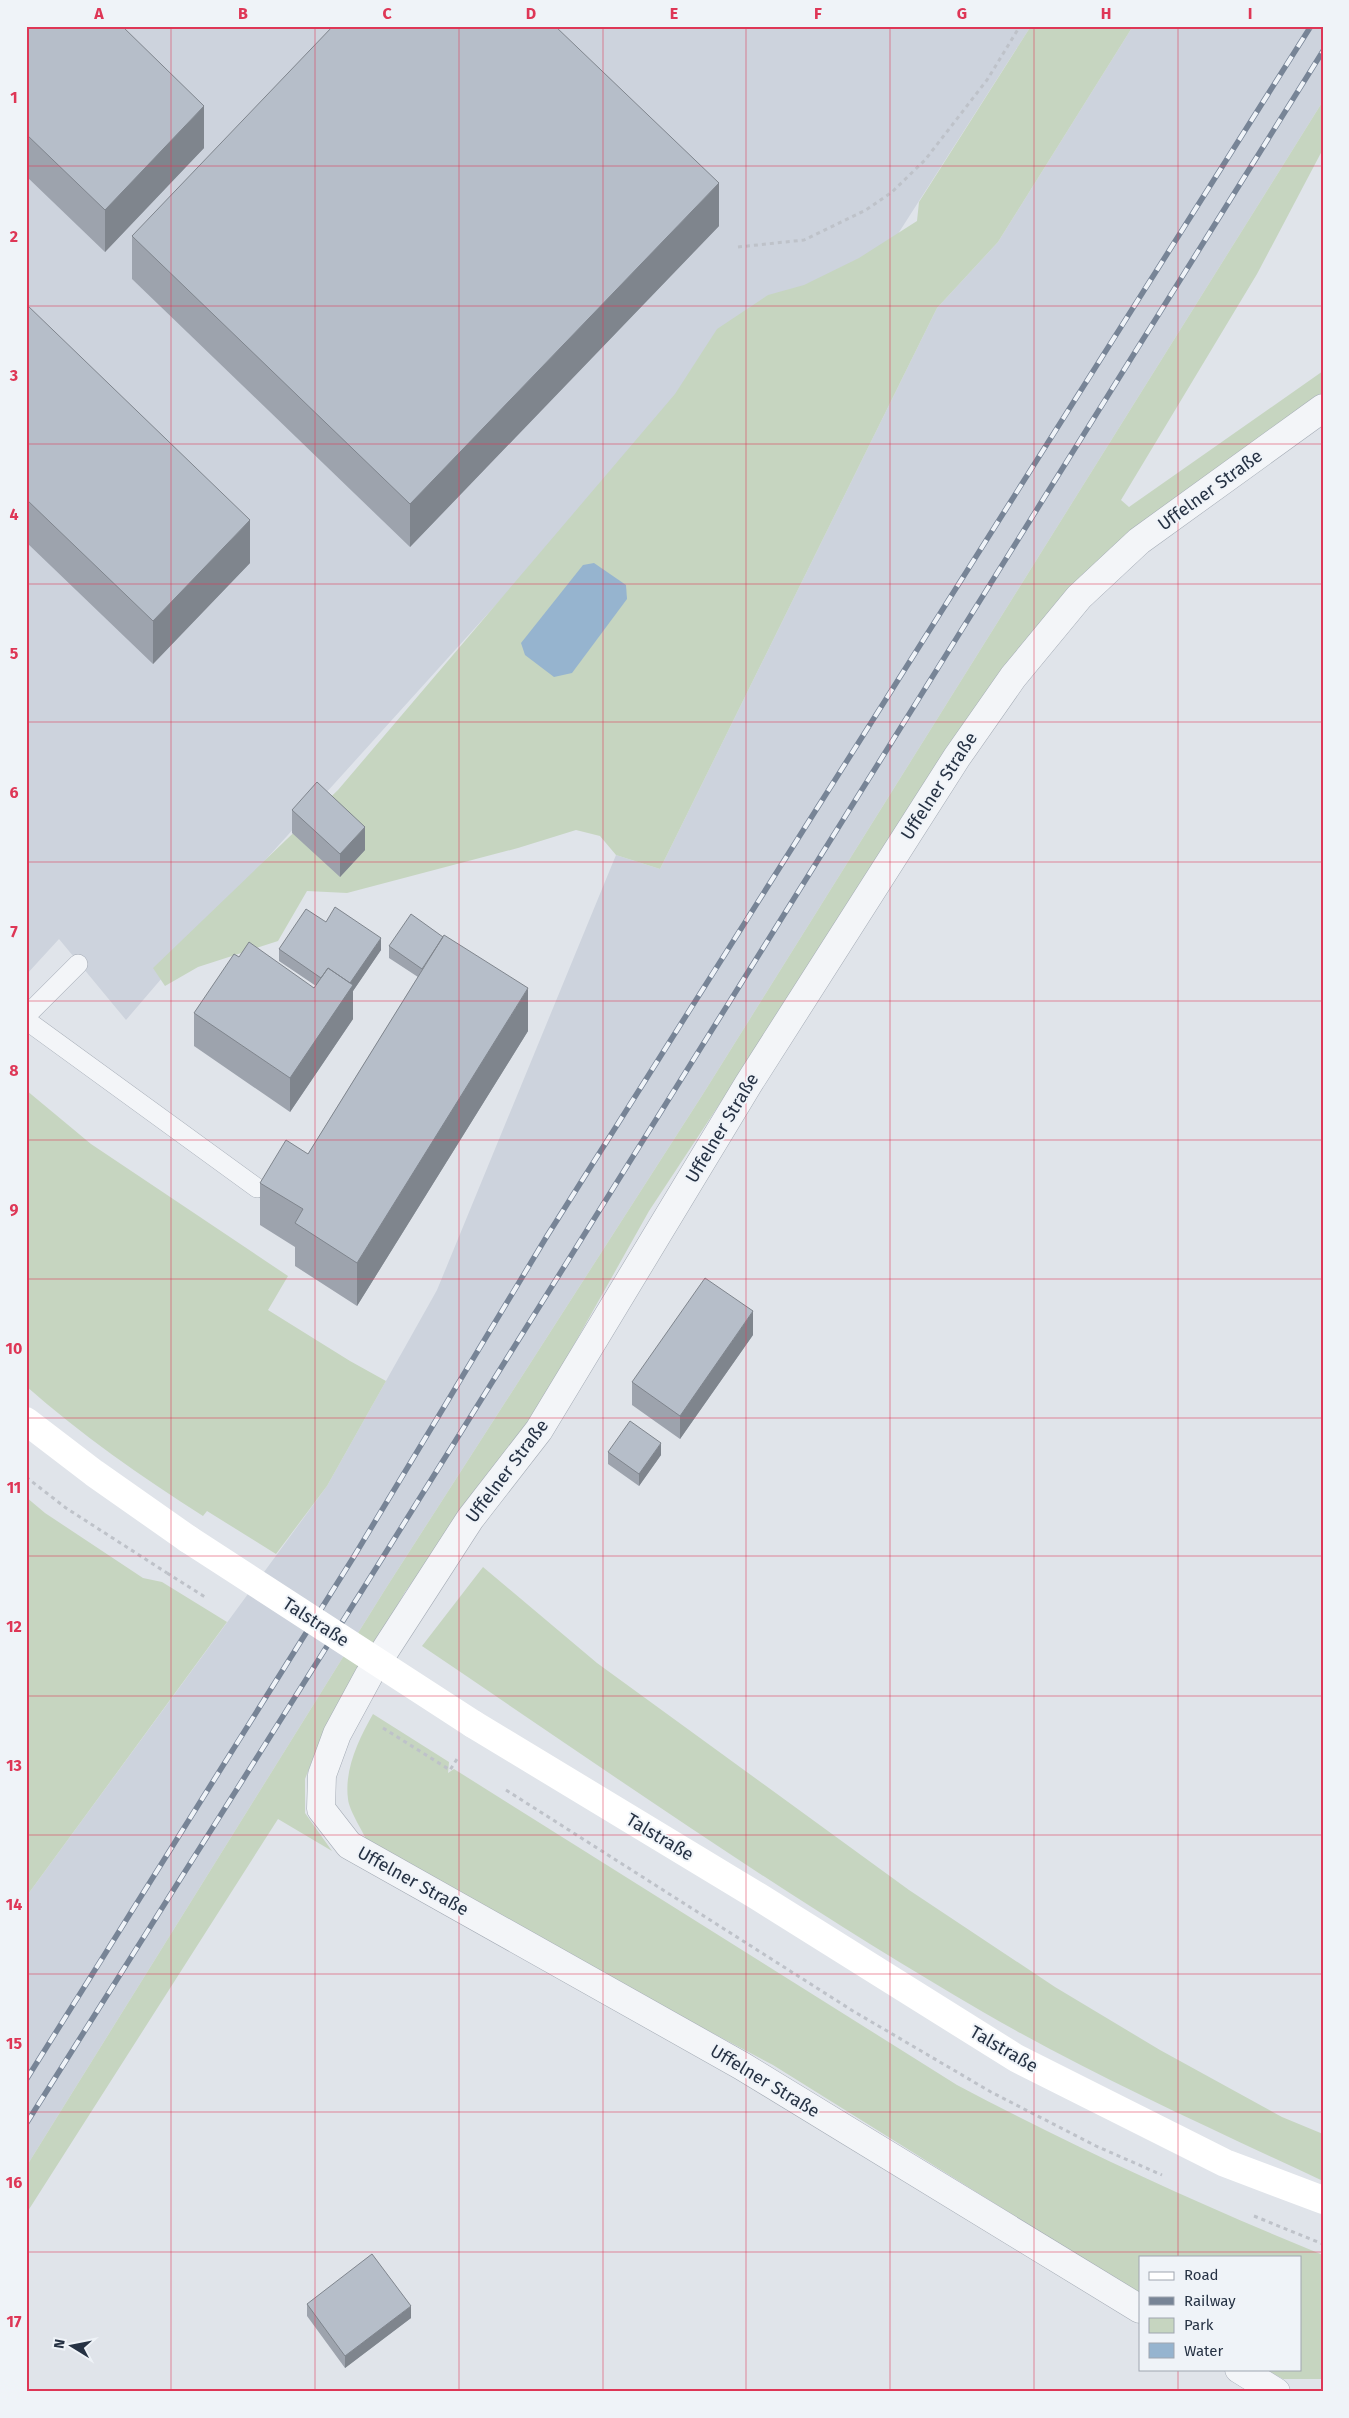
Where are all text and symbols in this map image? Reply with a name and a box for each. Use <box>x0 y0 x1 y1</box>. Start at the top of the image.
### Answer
text: A <box>93 4 104 23</box>
text: B <box>238 4 248 23</box>
text: C <box>382 4 392 23</box>
text: D <box>526 4 536 23</box>
text: E <box>670 4 678 23</box>
text: F <box>814 4 822 23</box>
text: G <box>957 4 967 23</box>
text: H <box>1101 4 1111 23</box>
text: I <box>1248 4 1252 23</box>
text: 1 <box>10 88 18 107</box>
text: 2 <box>10 227 18 246</box>
text: 3 <box>9 366 18 385</box>
street label: Uffelner Straße <box>1153 445 1267 535</box>
text: 4 <box>9 505 19 524</box>
text: 5 <box>10 644 19 663</box>
street label: Uffelner Straße <box>896 728 982 844</box>
text: 6 <box>9 783 19 802</box>
text: 7 <box>10 922 18 941</box>
text: 8 <box>9 1061 19 1080</box>
street label: Uffelner Straße <box>681 1069 763 1187</box>
text: 9 <box>10 1200 19 1219</box>
text: 10 <box>6 1339 22 1358</box>
street label: Uffelner Straße <box>461 1415 553 1527</box>
text: 11 <box>7 1478 21 1497</box>
street label: Talstraße <box>279 1592 353 1652</box>
text: 12 <box>6 1617 22 1636</box>
text: 13 <box>6 1756 22 1775</box>
street label: Talstraße <box>622 1808 698 1866</box>
street label: Uffelner Straße <box>354 1841 472 1921</box>
text: 14 <box>6 1895 22 1914</box>
street label: Talstraße <box>966 2021 1042 2077</box>
text: 15 <box>6 2034 22 2053</box>
street label: Uffelner Straße <box>706 2040 824 2122</box>
text: 16 <box>6 2173 22 2192</box>
legend <box>1139 2256 1302 2370</box>
text: Road <box>1184 2266 1219 2284</box>
text: Railway <box>1184 2292 1236 2310</box>
text: 17 <box>7 2312 22 2331</box>
text: Park <box>1184 2316 1214 2334</box>
north arrow <box>48 2320 98 2370</box>
text: N <box>51 2338 69 2350</box>
text: Water <box>1184 2342 1223 2360</box>

